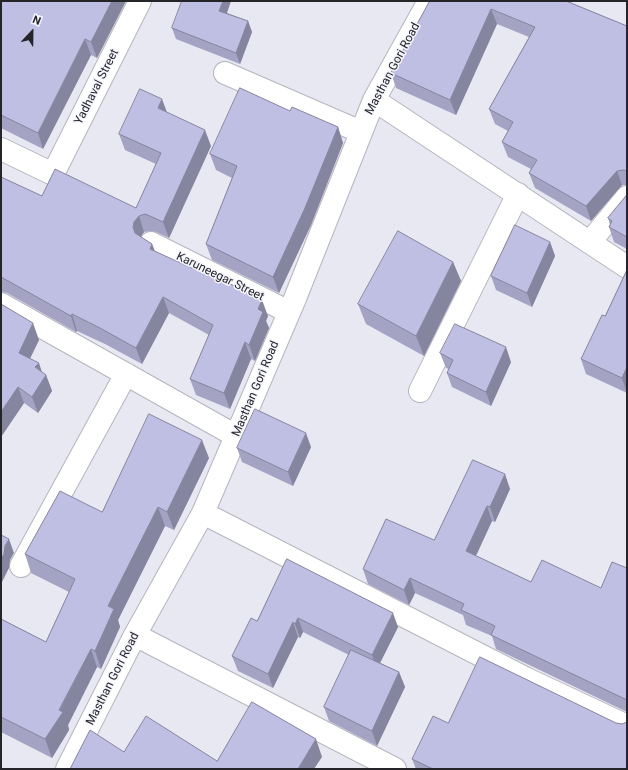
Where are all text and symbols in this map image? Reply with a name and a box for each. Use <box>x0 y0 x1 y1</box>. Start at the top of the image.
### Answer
north arrow <box>12 12 52 52</box>
text: N <box>31 13 43 28</box>
street label: Masthan Gori Road <box>363 20 423 118</box>
street label: Yadhaval Street <box>72 47 122 127</box>
street label: Karuneegar Street <box>174 249 266 305</box>
street label: Masthan Gori Road <box>229 339 283 439</box>
street label: Masthan Gori Road <box>83 630 143 728</box>

